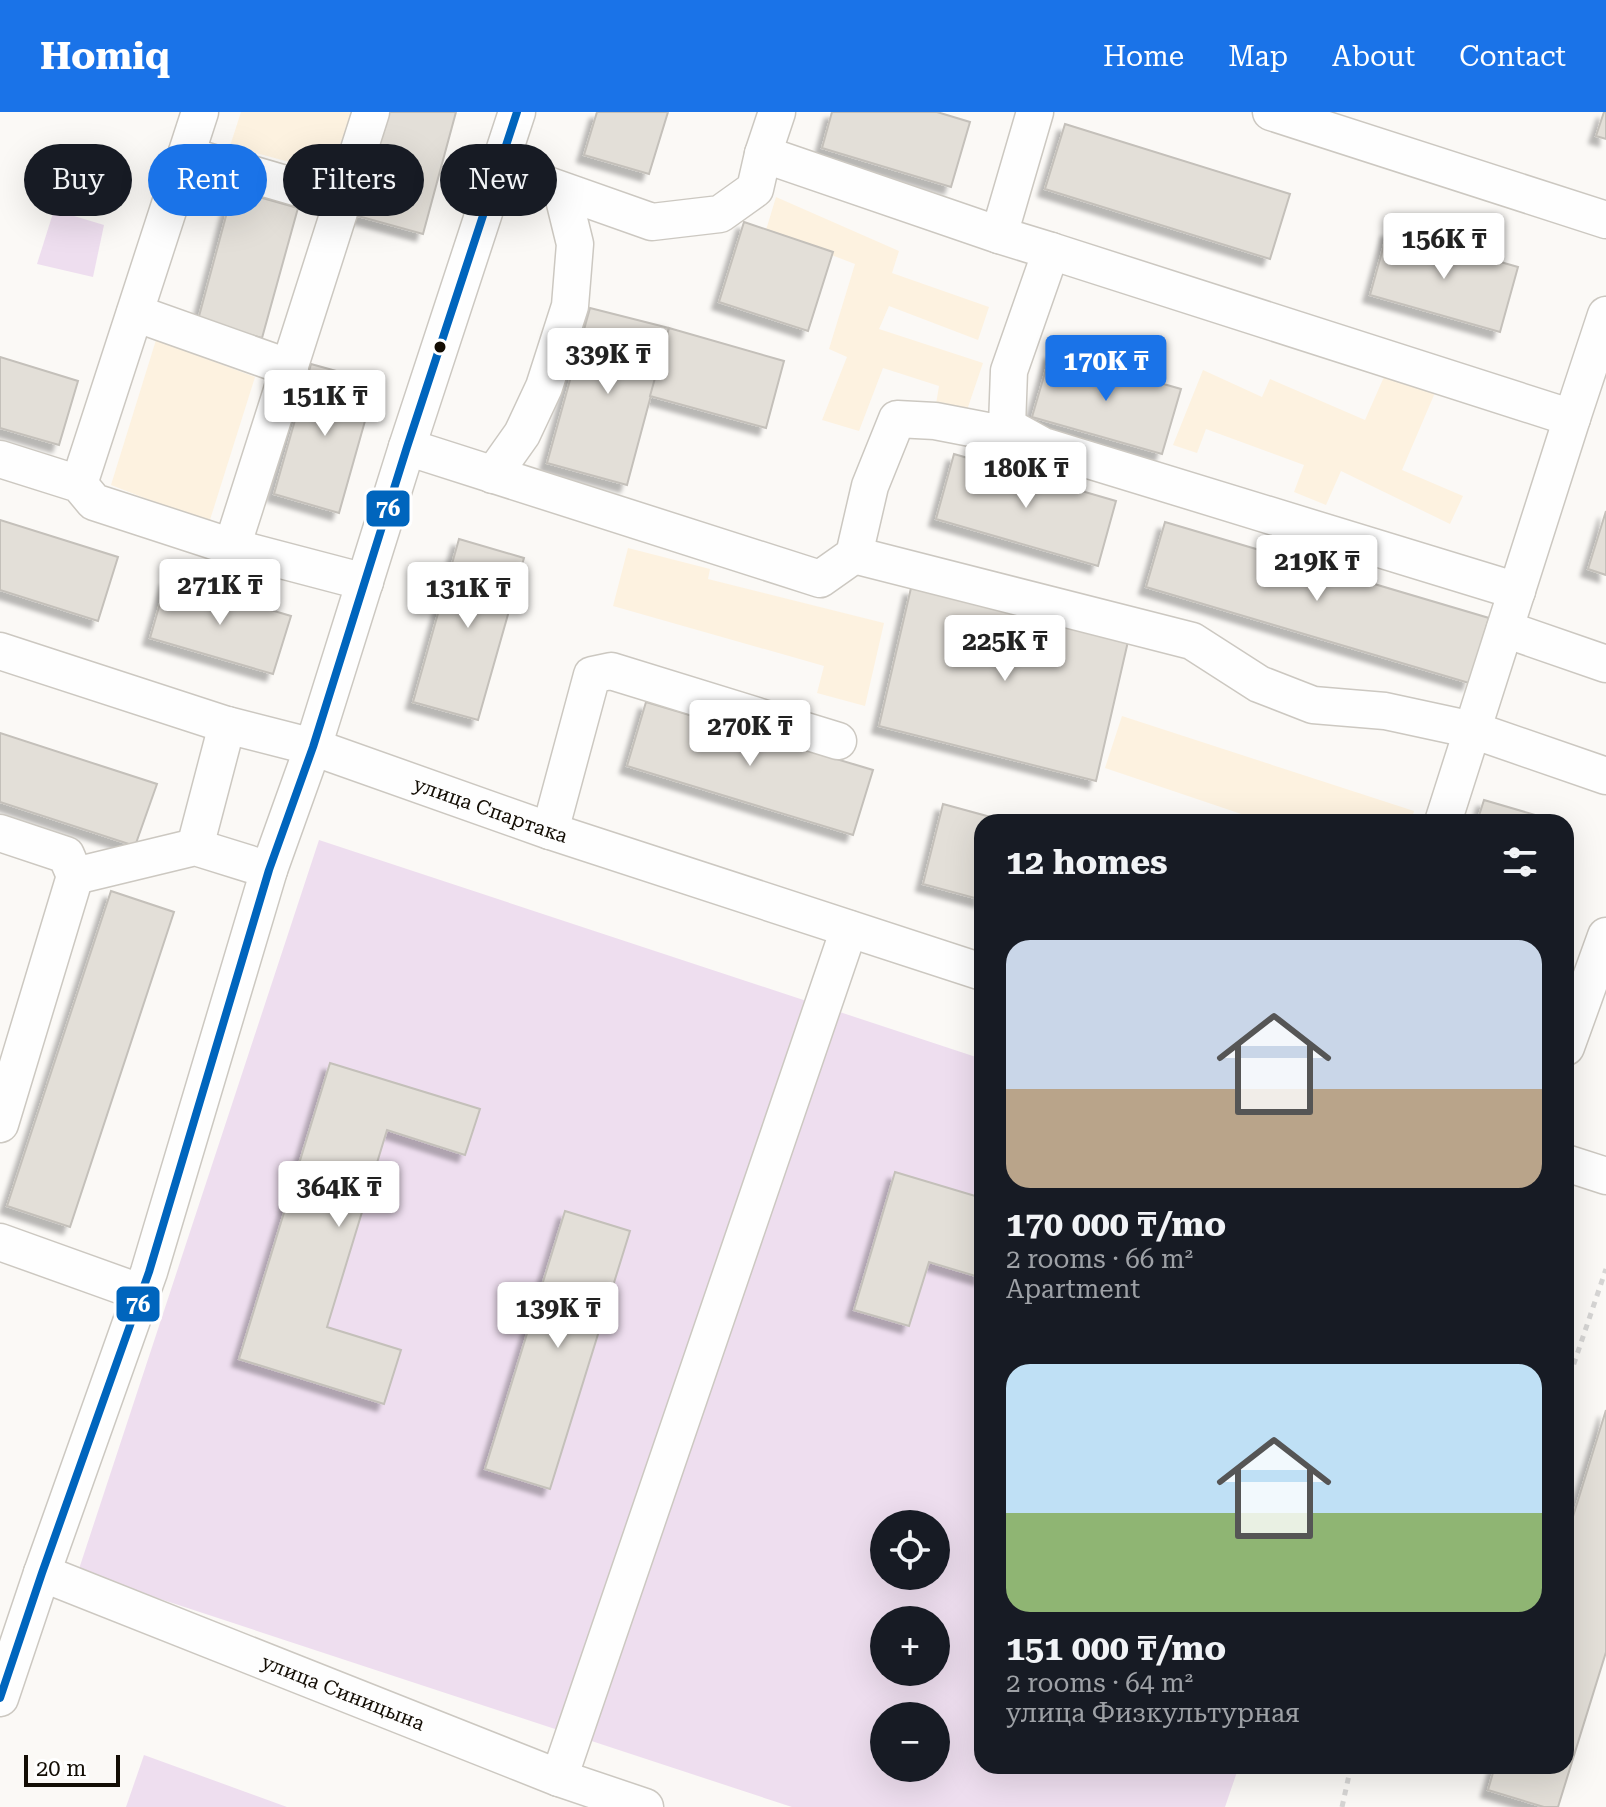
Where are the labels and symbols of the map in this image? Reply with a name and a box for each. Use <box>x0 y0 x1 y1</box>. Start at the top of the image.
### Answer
pin: 156K ₸ <box>1379 213 1509 281</box>
pin: 339K ₸ <box>543 328 673 396</box>
pin: 170K ₸ <box>1041 335 1171 403</box>
unlabelled marker <box>432 339 448 355</box>
pin: 151K ₸ <box>260 370 390 438</box>
pin: 180K ₸ <box>961 442 1091 510</box>
line badge: 76 <box>365 489 411 528</box>
text: 76 <box>376 496 400 521</box>
pin: 219K ₸ <box>1252 535 1382 603</box>
pin: 271K ₸ <box>155 559 285 627</box>
pin: 131K ₸ <box>403 562 533 630</box>
pin: 225K ₸ <box>940 615 1070 683</box>
pin: 270K ₸ <box>685 700 815 768</box>
street label: улица Спартака <box>410 772 571 848</box>
pin: 364K ₸ <box>274 1161 404 1229</box>
pin: 139K ₸ <box>493 1282 623 1350</box>
line badge: 76 <box>115 1285 161 1323</box>
text: 76 <box>126 1292 150 1317</box>
street label: улица Синицына <box>258 1649 428 1736</box>
scale bar <box>24 1751 120 1787</box>

